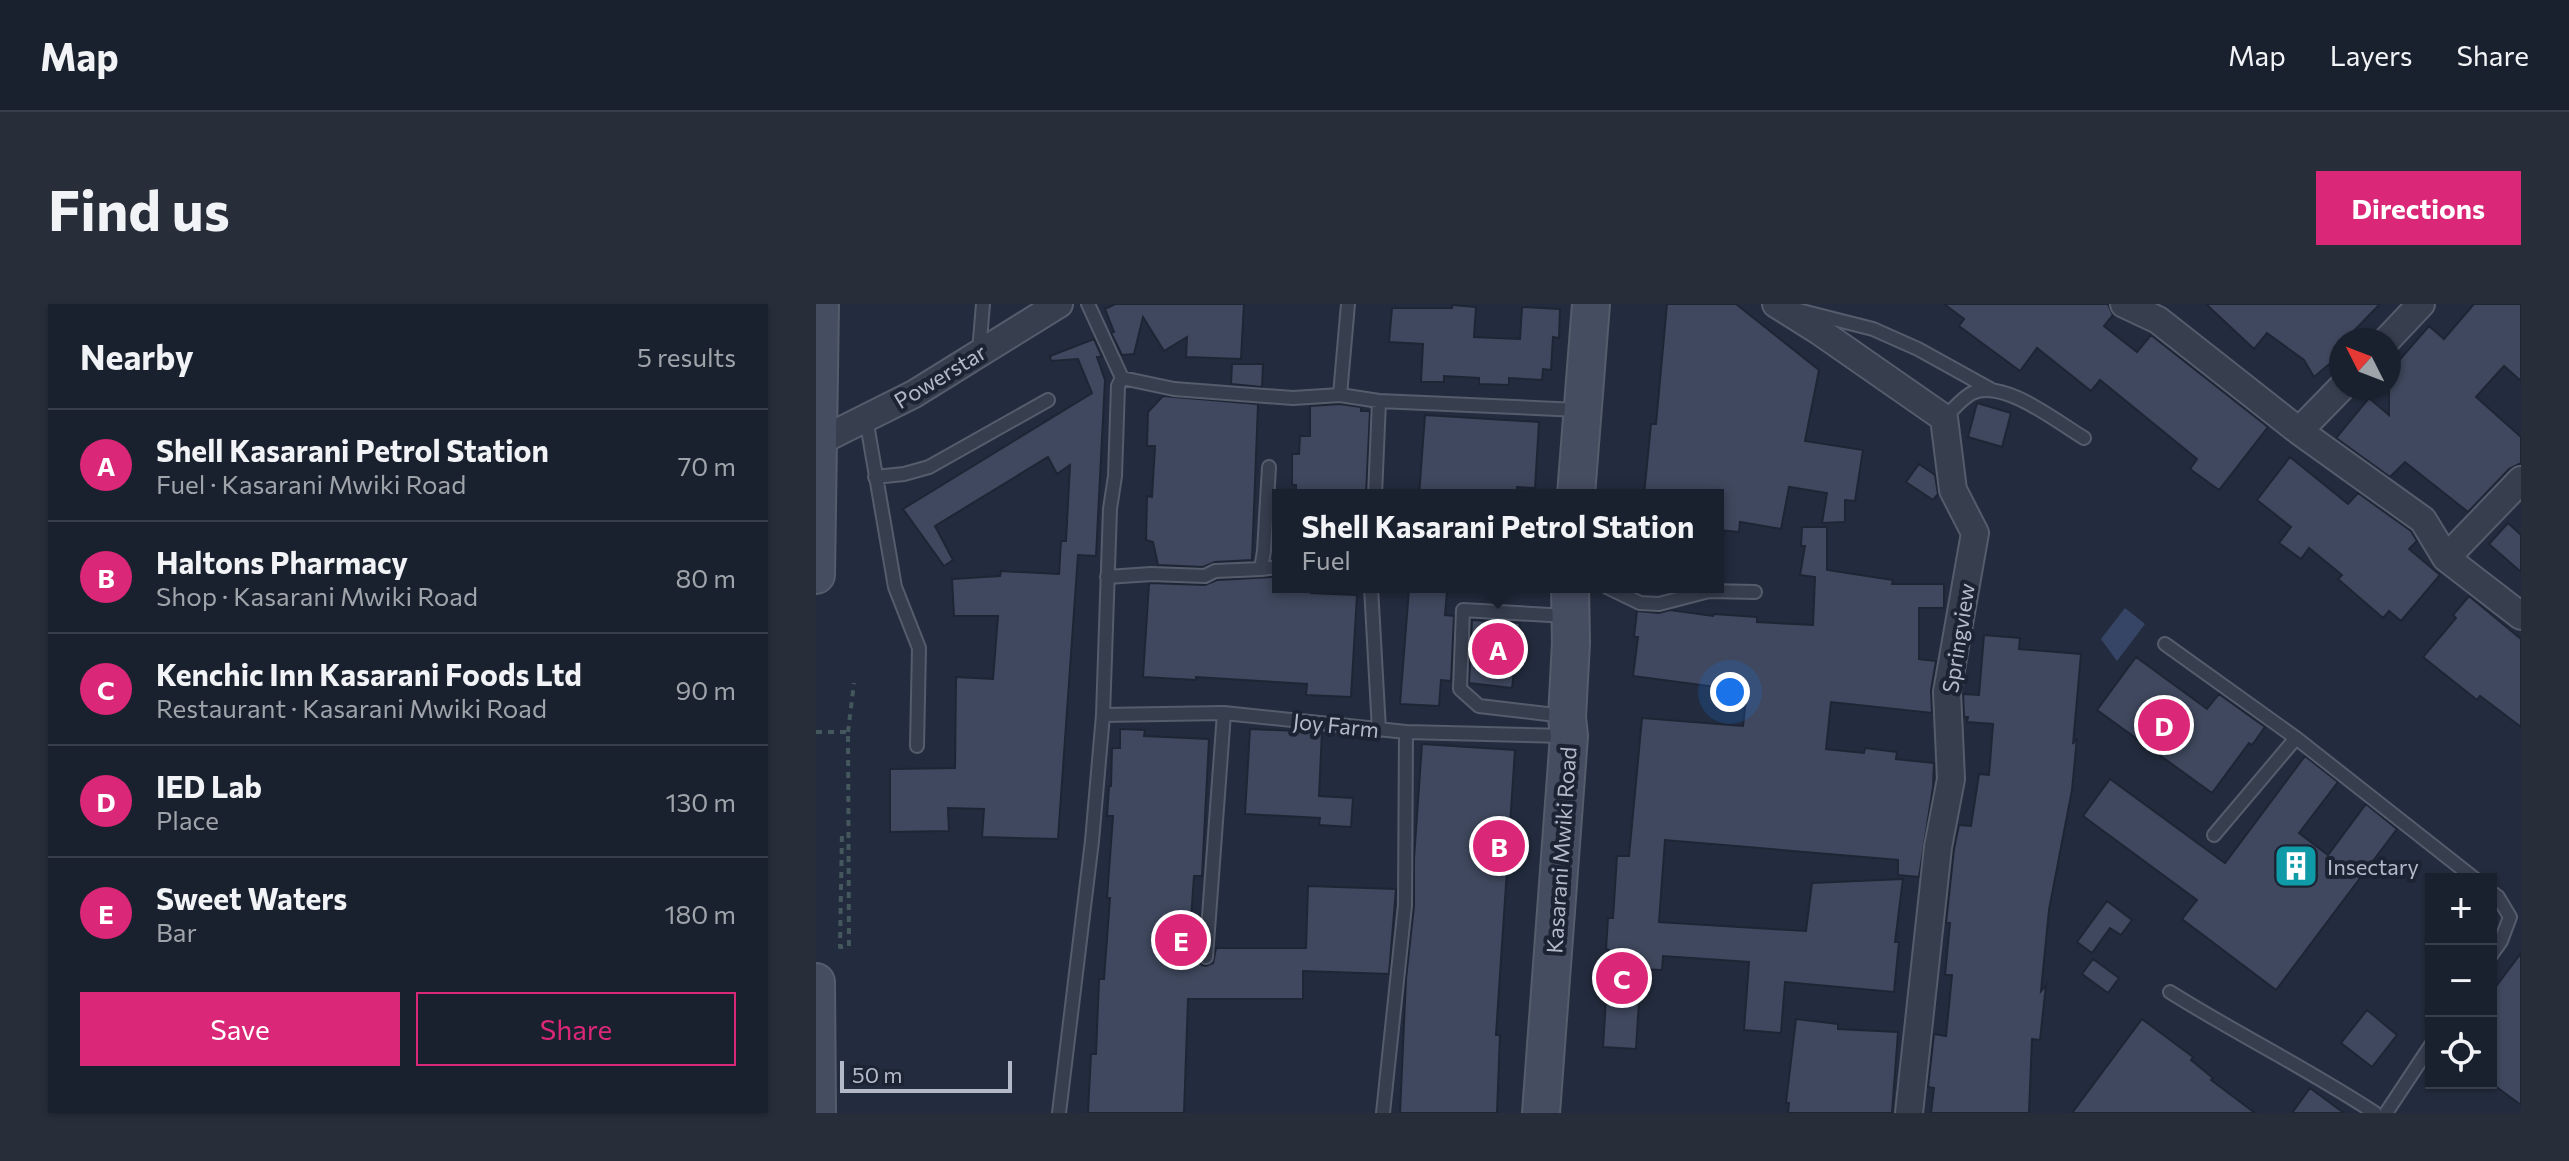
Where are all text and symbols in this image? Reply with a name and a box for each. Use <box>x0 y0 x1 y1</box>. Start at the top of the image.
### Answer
text: Map <box>40 32 119 79</box>
text: Map <box>2228 38 2286 72</box>
text: Layers <box>2330 38 2412 72</box>
text: Share <box>2456 38 2529 72</box>
button: Directions <box>2316 171 2521 245</box>
text: Find us <box>48 174 230 243</box>
north arrow <box>2329 328 2401 400</box>
text: Nearby <box>80 335 194 377</box>
street label: Powerstar <box>889 338 991 414</box>
text: 5 results <box>637 341 736 372</box>
text: Shell Kasarani Petrol Station <box>156 431 549 468</box>
text: A <box>97 450 115 481</box>
text: 70 m <box>678 450 736 481</box>
text: Fuel · Kasarani Mwiki Road <box>156 468 466 499</box>
popup <box>1272 489 1724 593</box>
text: Shell Kasarani Petrol Station <box>1302 507 1694 544</box>
text: Haltons Pharmacy <box>156 543 408 580</box>
text: Fuel <box>1302 544 1351 575</box>
text: B <box>97 562 115 593</box>
text: 80 m <box>676 562 736 593</box>
text: Shop · Kasarani Mwiki Road <box>156 580 478 611</box>
street label: Springview <box>1936 581 1980 695</box>
pin: A <box>1472 619 1524 679</box>
text: Kenchic Inn Kasarani Foods Ltd <box>156 655 582 692</box>
your location <box>1710 672 1750 712</box>
text: C <box>97 674 115 705</box>
text: 90 m <box>676 674 736 705</box>
text: Restaurant · Kasarani Mwiki Road <box>156 692 547 723</box>
pin: D <box>2138 695 2190 755</box>
street label: Joy Farm <box>1292 707 1380 743</box>
street label: Kasarani Mwiki Road <box>1540 746 1582 954</box>
text: IED Lab <box>156 767 262 804</box>
text: D <box>96 786 116 817</box>
text: 130 m <box>665 786 736 817</box>
text: Place <box>156 804 219 835</box>
pin: B <box>1473 816 1525 876</box>
building icon: Insectary <box>2272 842 2320 890</box>
place label: Insectary <box>2327 853 2419 880</box>
map controls <box>2425 873 2497 1089</box>
button: + <box>2425 873 2497 945</box>
text: Sweet Waters <box>156 879 347 916</box>
text: E <box>98 898 114 929</box>
text: 180 m <box>664 898 736 929</box>
pin: E <box>1155 910 1207 970</box>
text: Bar <box>156 916 197 947</box>
button: − <box>2425 945 2497 1017</box>
pin: C <box>1596 948 1648 1008</box>
button: Save <box>80 992 400 1066</box>
button: Share <box>416 992 736 1066</box>
button: locate <box>2425 1017 2497 1089</box>
scale bar <box>840 1057 1012 1093</box>
text: 50 m <box>852 1061 902 1088</box>

